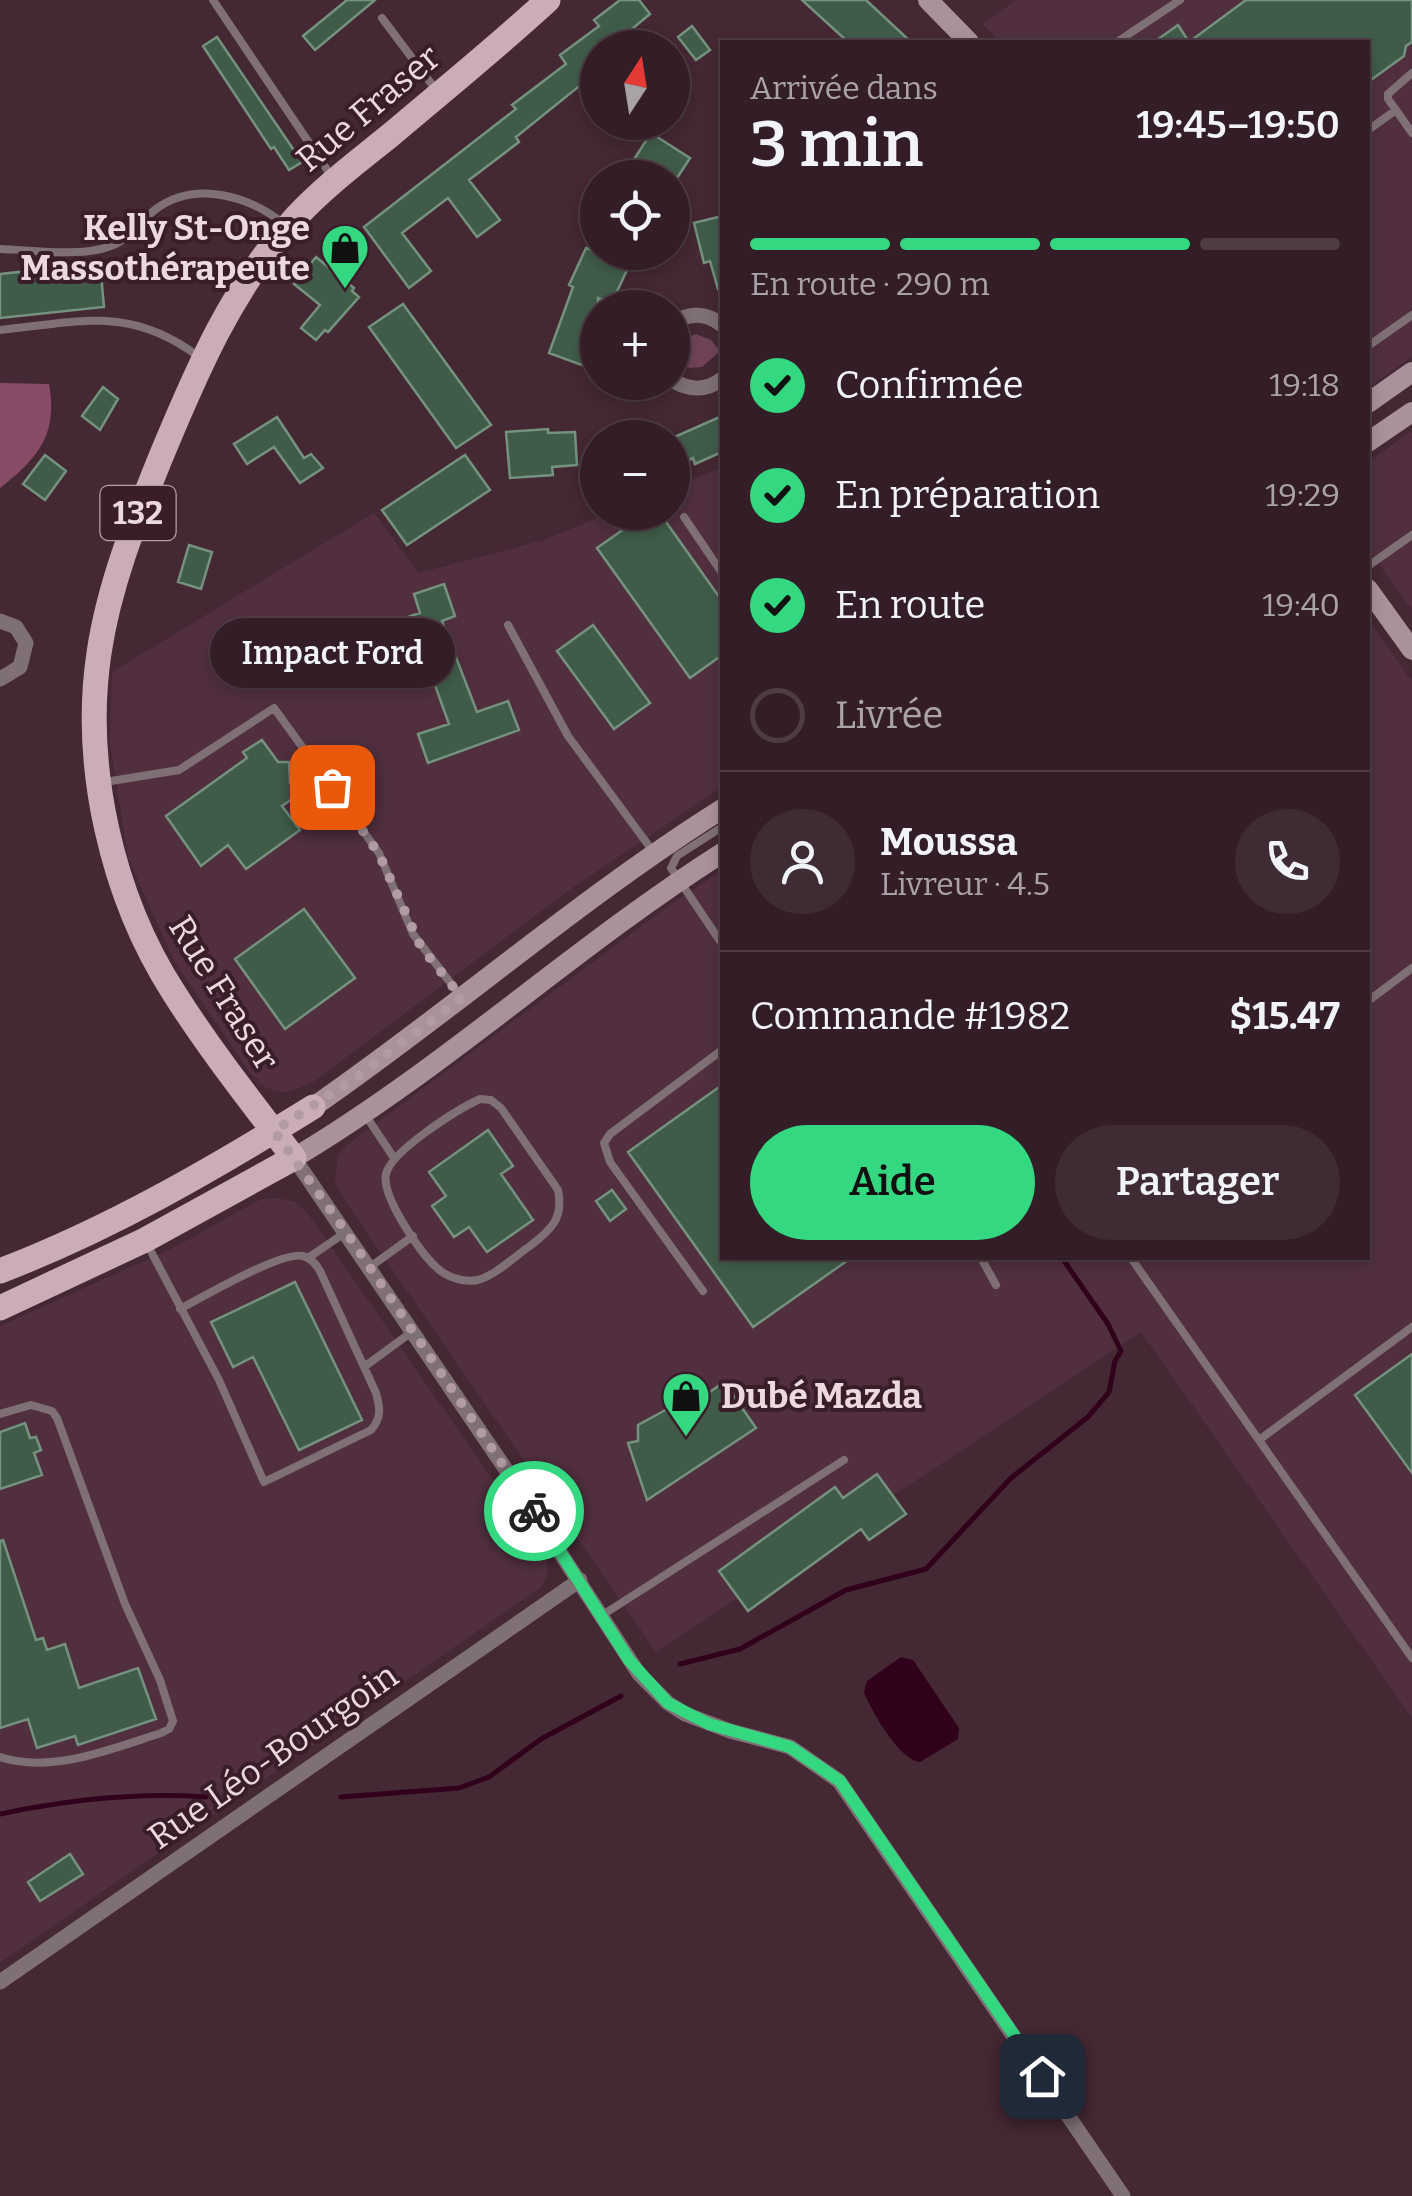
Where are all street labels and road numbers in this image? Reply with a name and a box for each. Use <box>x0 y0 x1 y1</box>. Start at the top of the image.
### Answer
street label: Rue Fraser <box>288 36 448 180</box>
road number: 132 <box>100 486 176 540</box>
street label: Rue Fraser <box>160 908 288 1078</box>
street label: Rue Léo-Bourgoin <box>140 1654 406 1858</box>

